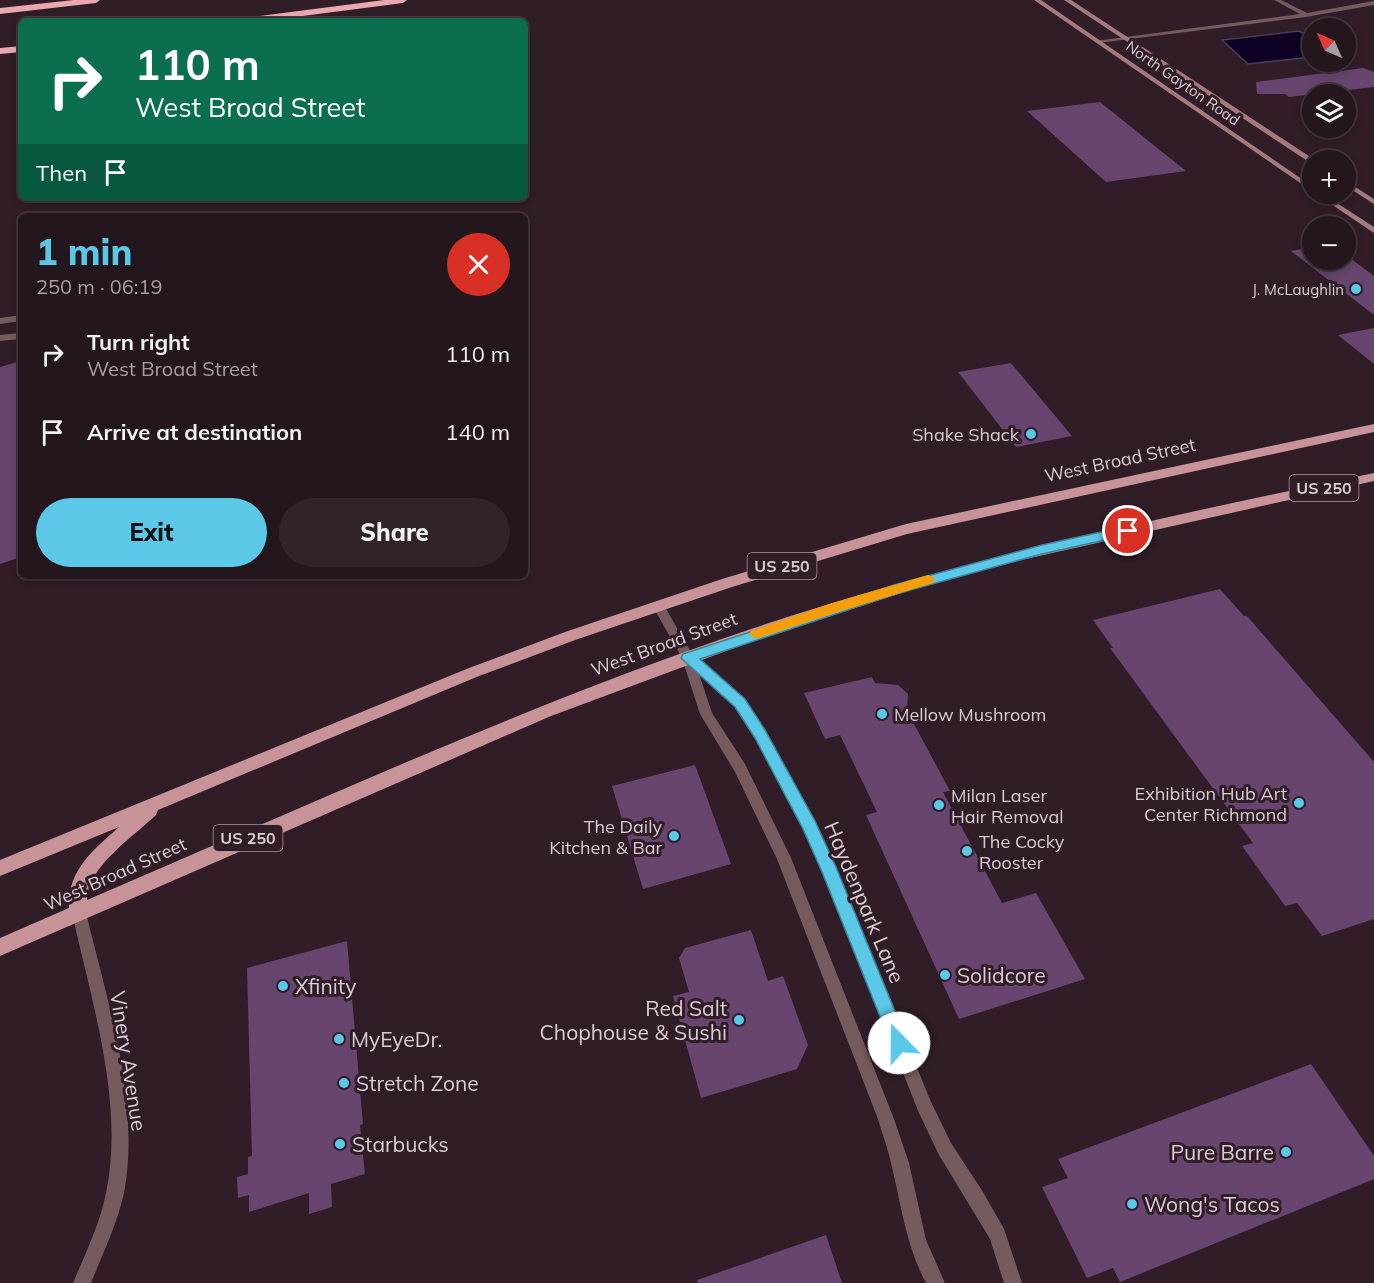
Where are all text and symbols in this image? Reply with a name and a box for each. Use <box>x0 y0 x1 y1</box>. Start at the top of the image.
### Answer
north arrow <box>1302 18 1356 72</box>
map controls <box>1302 18 1356 270</box>
street label: North Gayton Road <box>1122 37 1244 129</box>
text: 110 m <box>135 38 260 91</box>
icon: right <box>36 42 114 120</box>
button: layers <box>1302 84 1356 138</box>
text: West Broad Street <box>135 90 365 124</box>
button: + <box>1302 150 1356 204</box>
icon: arrive <box>99 156 132 189</box>
text: Then <box>36 159 87 187</box>
button: − <box>1302 216 1356 270</box>
text: 1 min <box>36 229 132 274</box>
button: close <box>447 233 510 296</box>
text: 250 m · 06:19 <box>36 274 162 299</box>
place label: J. McLaughlin <box>1252 280 1344 299</box>
marker: J. McLaughlin <box>1349 282 1363 296</box>
text: Turn right <box>87 328 190 356</box>
icon: right <box>36 338 69 371</box>
text: 110 m <box>445 340 510 368</box>
text: West Broad Street <box>87 356 258 381</box>
icon: arrive <box>36 416 69 449</box>
text: Arrive at destination <box>87 418 302 446</box>
text: 140 m <box>445 418 510 446</box>
place label: Shake Shack <box>912 423 1020 446</box>
marker: Shake Shack <box>1024 427 1038 441</box>
street label: West Broad Street <box>1042 433 1198 487</box>
road number: US 250 <box>1290 475 1358 501</box>
button: Exit <box>36 498 267 567</box>
button: Share <box>279 498 510 567</box>
pin <box>1102 505 1153 556</box>
icon: arrive <box>1111 514 1144 547</box>
road number: US 250 <box>748 553 816 579</box>
street label: West Broad Street <box>588 607 740 681</box>
place label: Mellow Mushroom <box>894 703 1046 726</box>
marker: Mellow Mushroom <box>875 707 889 721</box>
place label: Exhibition Hub Art Center Richmond <box>1135 782 1287 826</box>
place label: Milan Laser Hair Removal <box>951 784 1064 828</box>
marker: Exhibition Hub Art Center Richmond <box>1292 796 1306 810</box>
marker: Milan Laser Hair Removal <box>932 798 946 812</box>
place label: The Daily Kitchen & Bar <box>549 815 662 859</box>
street label: Haydenpark Lane <box>819 817 911 987</box>
road number: US 250 <box>214 825 282 851</box>
marker: The Daily Kitchen & Bar <box>667 829 681 843</box>
place label: The Cocky Rooster <box>979 830 1065 874</box>
street label: West Broad Street <box>40 832 190 916</box>
marker: The Cocky Rooster <box>960 844 974 858</box>
place label: Solidcore <box>957 962 1046 988</box>
marker: Solidcore <box>938 968 952 982</box>
place label: Xfinity <box>295 973 356 999</box>
marker: Xfinity <box>276 979 290 993</box>
street label: Vinery Avenue <box>105 989 153 1133</box>
place label: Red Salt Chophouse & Sushi <box>540 995 727 1045</box>
position arrow <box>867 1011 931 1075</box>
marker: Red Salt Chophouse & Sushi <box>732 1013 746 1027</box>
place label: MyEyeDr. <box>351 1026 442 1052</box>
marker: MyEyeDr. <box>332 1032 346 1046</box>
place label: Stretch Zone <box>356 1070 479 1096</box>
marker: Stretch Zone <box>337 1076 351 1090</box>
place label: Starbucks <box>352 1131 449 1157</box>
marker: Starbucks <box>333 1137 347 1151</box>
place label: Pure Barre <box>1171 1139 1274 1165</box>
marker: Pure Barre <box>1279 1145 1293 1159</box>
place label: Wong's Tacos <box>1144 1191 1280 1217</box>
marker: Wong's Tacos <box>1125 1197 1139 1211</box>

